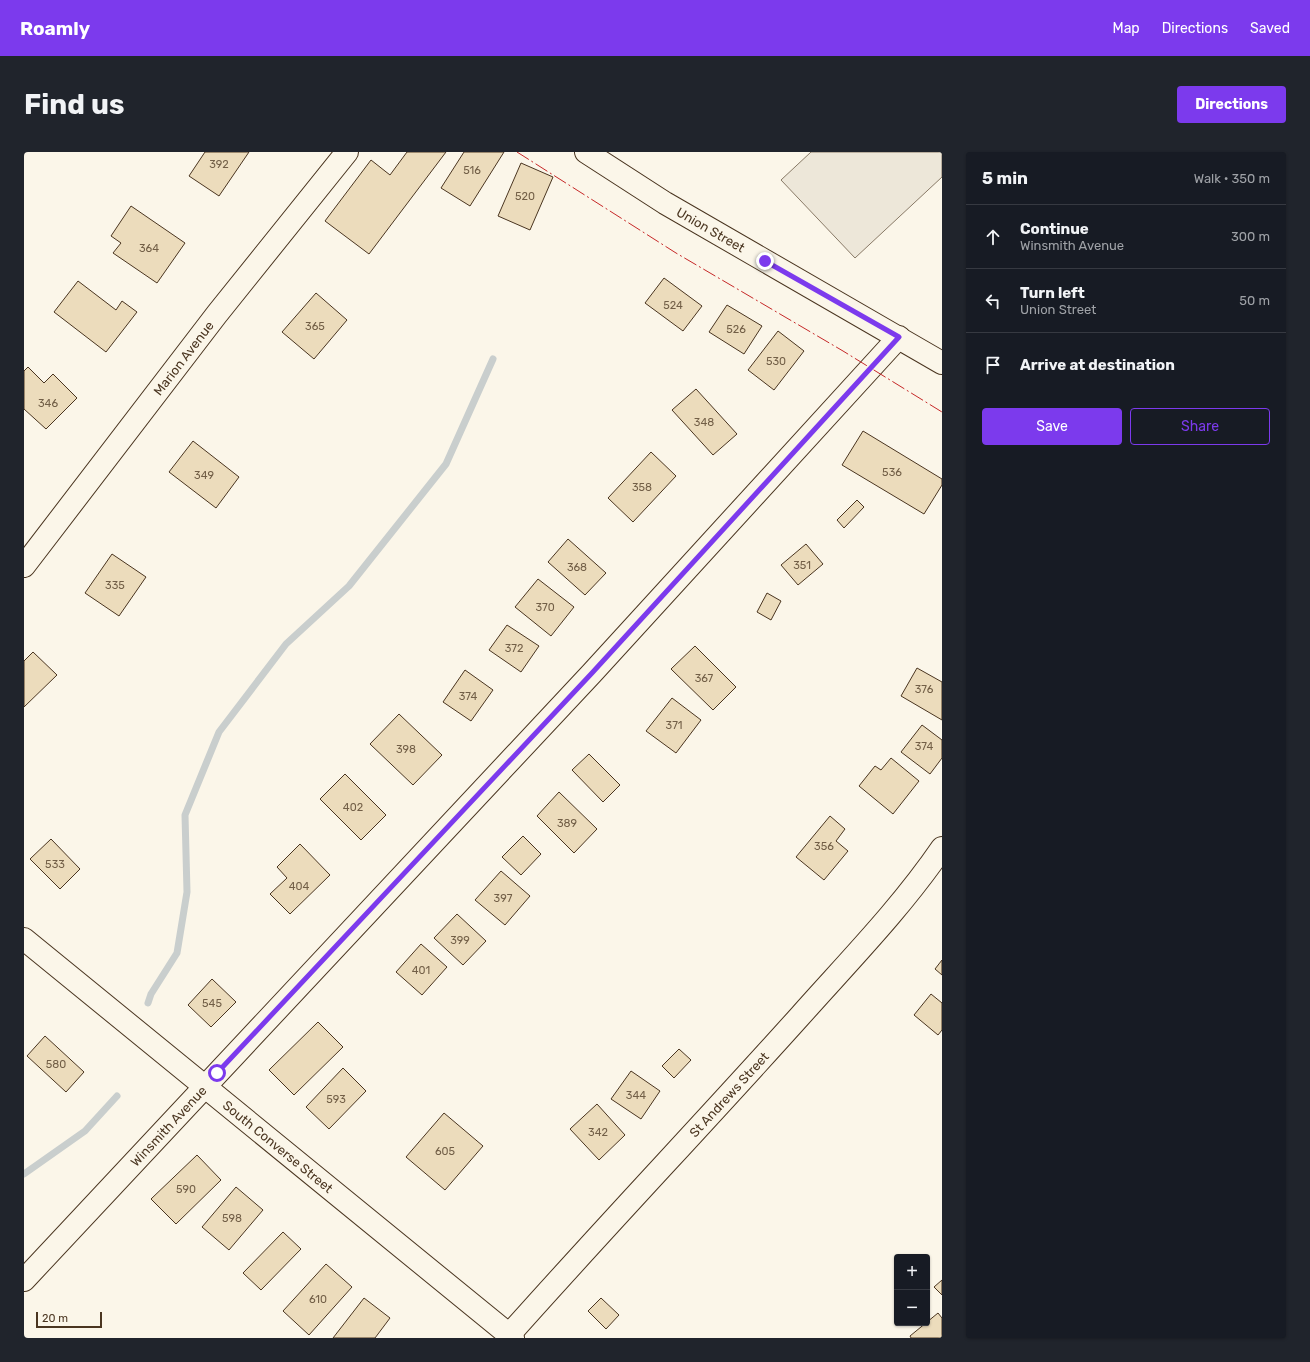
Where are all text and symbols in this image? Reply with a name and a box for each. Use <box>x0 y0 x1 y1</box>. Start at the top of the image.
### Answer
text: Roamly <box>20 17 90 40</box>
text: Map <box>1113 20 1140 37</box>
text: Directions <box>1162 20 1228 37</box>
text: Saved <box>1250 20 1290 37</box>
button: Directions <box>1177 86 1286 123</box>
text: Find us <box>24 88 124 121</box>
house number: 392 <box>209 158 229 171</box>
house number: 516 <box>463 164 481 177</box>
text: 5 min <box>982 168 1028 188</box>
text: Walk · 350 m <box>1194 171 1270 186</box>
house number: 520 <box>515 190 535 203</box>
street label: Union Street <box>674 204 747 256</box>
text: Continue <box>1020 220 1089 238</box>
icon: ahead <box>982 226 1004 248</box>
text: 300 m <box>1231 229 1270 244</box>
text: Winsmith Avenue <box>1020 238 1124 253</box>
house number: 364 <box>139 242 159 255</box>
route end <box>756 252 774 270</box>
text: Turn left <box>1020 284 1085 302</box>
icon: left <box>982 290 1004 312</box>
text: 50 m <box>1239 293 1270 308</box>
house number: 524 <box>663 299 683 312</box>
text: Union Street <box>1020 302 1096 317</box>
street label: Marion Avenue <box>151 318 217 398</box>
house number: 365 <box>305 320 325 333</box>
house number: 526 <box>726 323 746 336</box>
icon: arrive <box>982 354 1004 376</box>
house number: 530 <box>766 355 786 368</box>
text: Arrive at destination <box>1020 356 1175 374</box>
house number: 346 <box>38 397 58 410</box>
button: Save <box>982 408 1122 445</box>
button: Share <box>1130 408 1270 445</box>
house number: 348 <box>694 416 714 429</box>
house number: 536 <box>882 466 902 479</box>
house number: 349 <box>194 469 214 482</box>
house number: 358 <box>632 481 652 494</box>
house number: 351 <box>793 559 811 572</box>
house number: 368 <box>567 561 587 574</box>
house number: 335 <box>105 579 125 592</box>
house number: 370 <box>535 601 555 614</box>
house number: 372 <box>505 642 523 655</box>
house number: 367 <box>695 672 714 685</box>
house number: 376 <box>915 683 934 696</box>
house number: 374 <box>459 690 478 703</box>
house number: 371 <box>666 719 682 732</box>
house number: 374 <box>915 740 934 753</box>
house number: 398 <box>396 743 416 756</box>
house number: 402 <box>343 801 363 814</box>
house number: 389 <box>557 817 577 830</box>
house number: 356 <box>814 840 834 853</box>
house number: 533 <box>45 858 65 871</box>
house number: 404 <box>289 880 309 893</box>
house number: 397 <box>494 892 513 905</box>
house number: 399 <box>450 934 470 947</box>
house number: 401 <box>412 964 430 977</box>
house number: 545 <box>202 997 222 1010</box>
street label: St Andrews Street <box>686 1049 772 1140</box>
house number: 580 <box>46 1058 66 1071</box>
route start <box>208 1064 226 1082</box>
street label: Winsmith Avenue <box>127 1083 210 1169</box>
house number: 344 <box>626 1089 646 1102</box>
house number: 593 <box>326 1093 346 1106</box>
street label: South Converse Street <box>220 1098 336 1196</box>
house number: 342 <box>588 1126 608 1139</box>
house number: 605 <box>435 1145 456 1158</box>
house number: 590 <box>176 1183 196 1196</box>
house number: 598 <box>222 1212 242 1225</box>
map controls <box>894 1254 930 1326</box>
button: + <box>894 1254 930 1290</box>
button: − <box>894 1290 930 1326</box>
house number: 610 <box>309 1293 327 1306</box>
scale bar <box>36 1310 102 1329</box>
text: 20 m <box>42 1312 68 1325</box>

